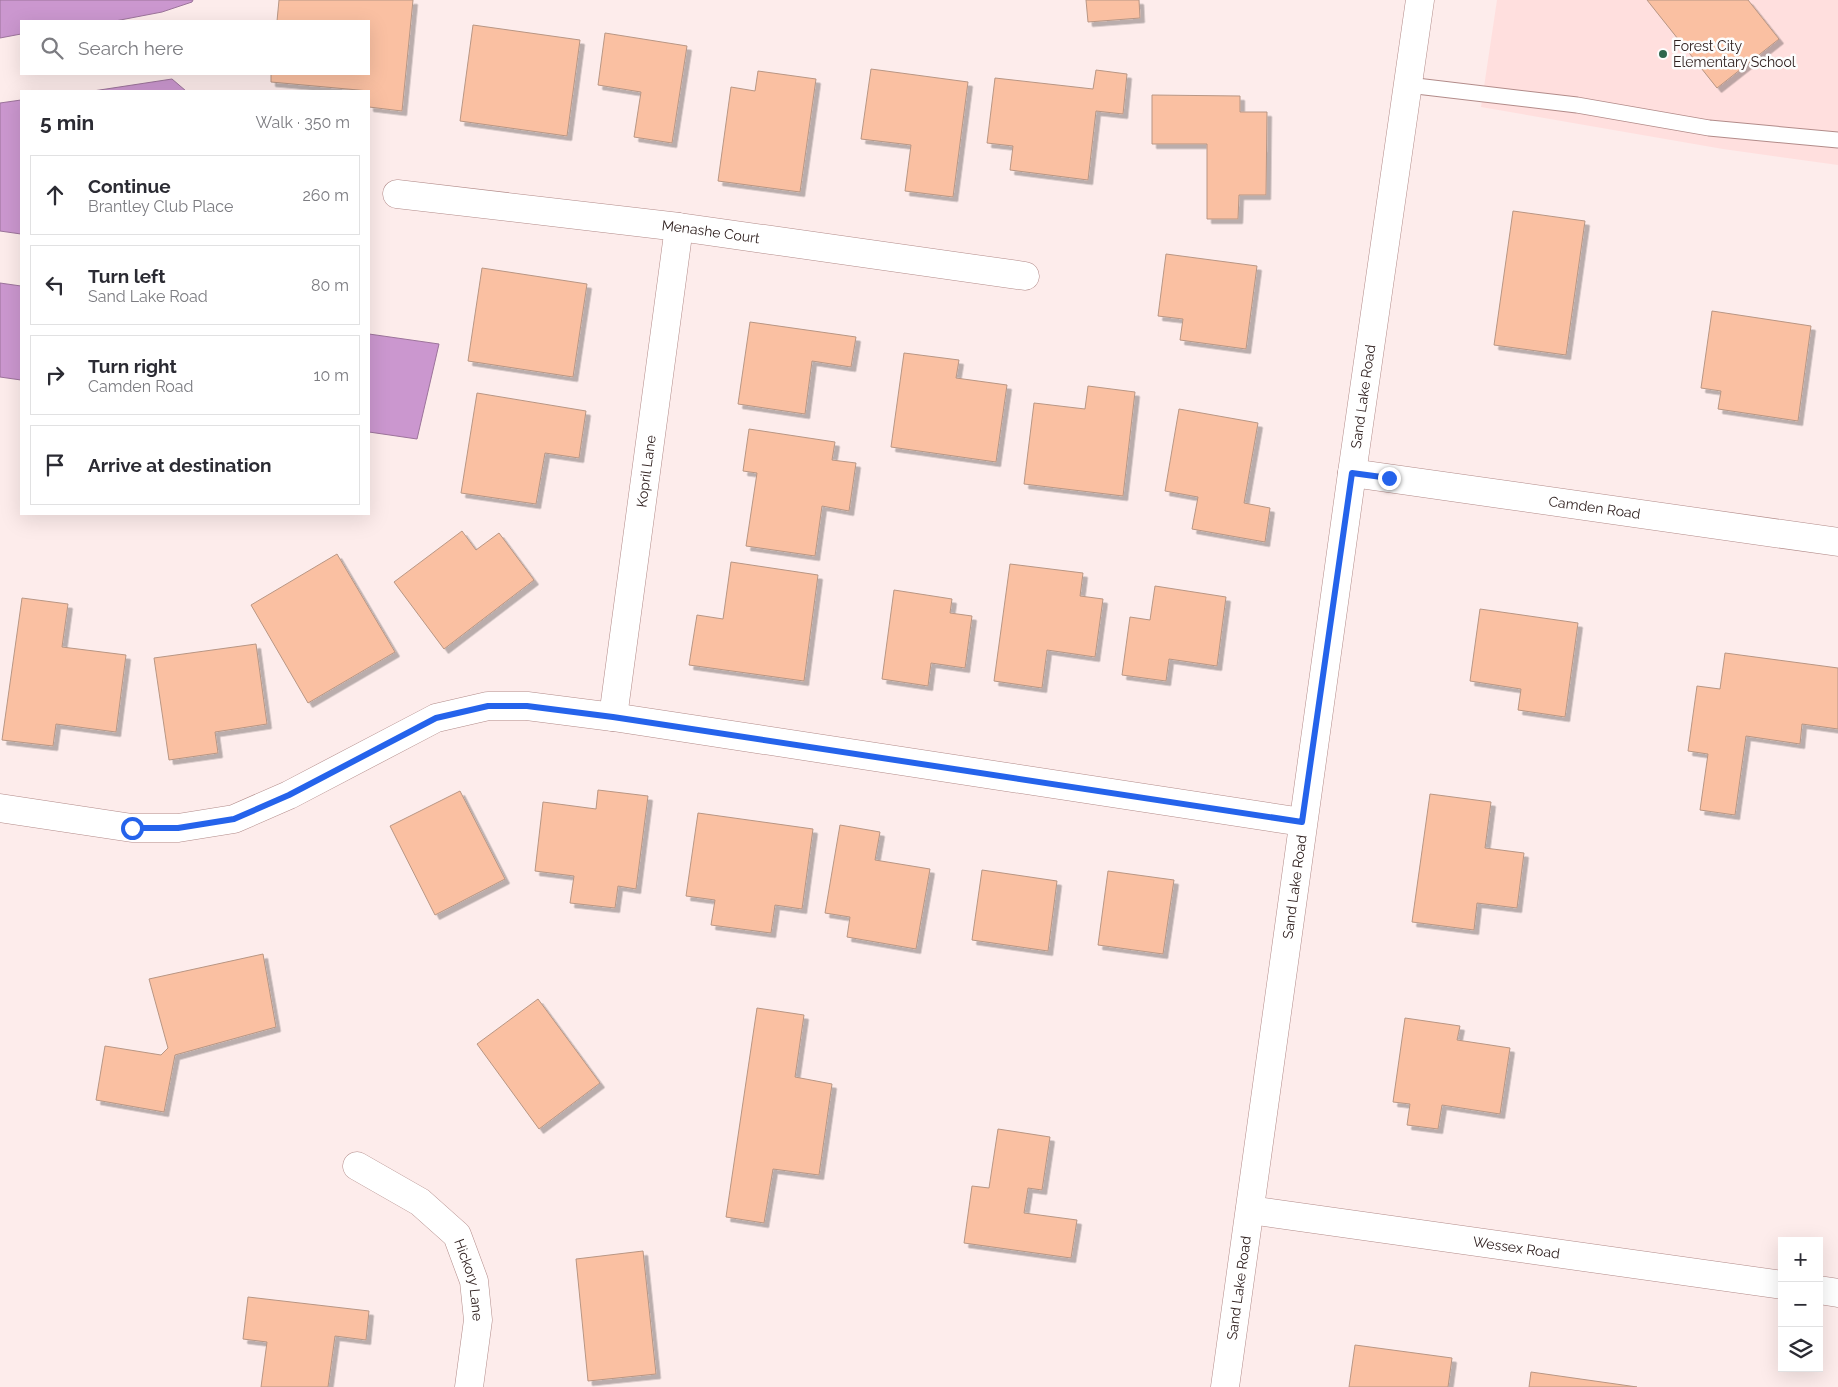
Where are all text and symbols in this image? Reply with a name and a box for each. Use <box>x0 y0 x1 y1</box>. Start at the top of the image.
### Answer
search box <box>20 20 370 75</box>
icon: search <box>38 34 66 62</box>
text: Search here <box>78 37 184 59</box>
place label: Forest City Elementary School <box>1673 38 1796 70</box>
marker: Forest City Elementary School <box>1657 48 1669 60</box>
text: 5 min <box>40 110 94 135</box>
text: Walk · 350 m <box>256 113 350 132</box>
text: Continue <box>88 175 171 197</box>
icon: ahead <box>41 181 69 209</box>
text: 260 m <box>302 186 349 205</box>
text: Brantley Club Place <box>88 197 233 216</box>
street label: Menashe Court <box>661 217 761 246</box>
text: Turn left <box>88 265 165 287</box>
icon: left <box>41 271 69 299</box>
text: 80 m <box>311 276 349 295</box>
text: Sand Lake Road <box>88 287 208 306</box>
street label: Sand Lake Road <box>1348 344 1378 450</box>
text: Turn right <box>88 355 177 377</box>
icon: right <box>41 361 69 389</box>
text: 10 m <box>314 366 349 385</box>
text: Camden Road <box>88 377 194 396</box>
street label: Kopril Lane <box>633 434 659 508</box>
icon: arrive <box>41 451 69 479</box>
text: Arrive at destination <box>88 454 272 476</box>
route end <box>1378 467 1401 490</box>
street label: Camden Road <box>1548 493 1641 522</box>
route start <box>121 817 144 840</box>
street label: Sand Lake Road <box>1279 834 1310 940</box>
street label: Wessex Road <box>1472 1234 1561 1262</box>
street label: Sand Lake Road <box>1224 1235 1254 1341</box>
street label: Hickory Lane <box>451 1237 486 1322</box>
map controls <box>1778 1237 1823 1372</box>
button: + <box>1778 1237 1823 1282</box>
button: − <box>1778 1282 1823 1327</box>
button: layers <box>1778 1327 1823 1372</box>

